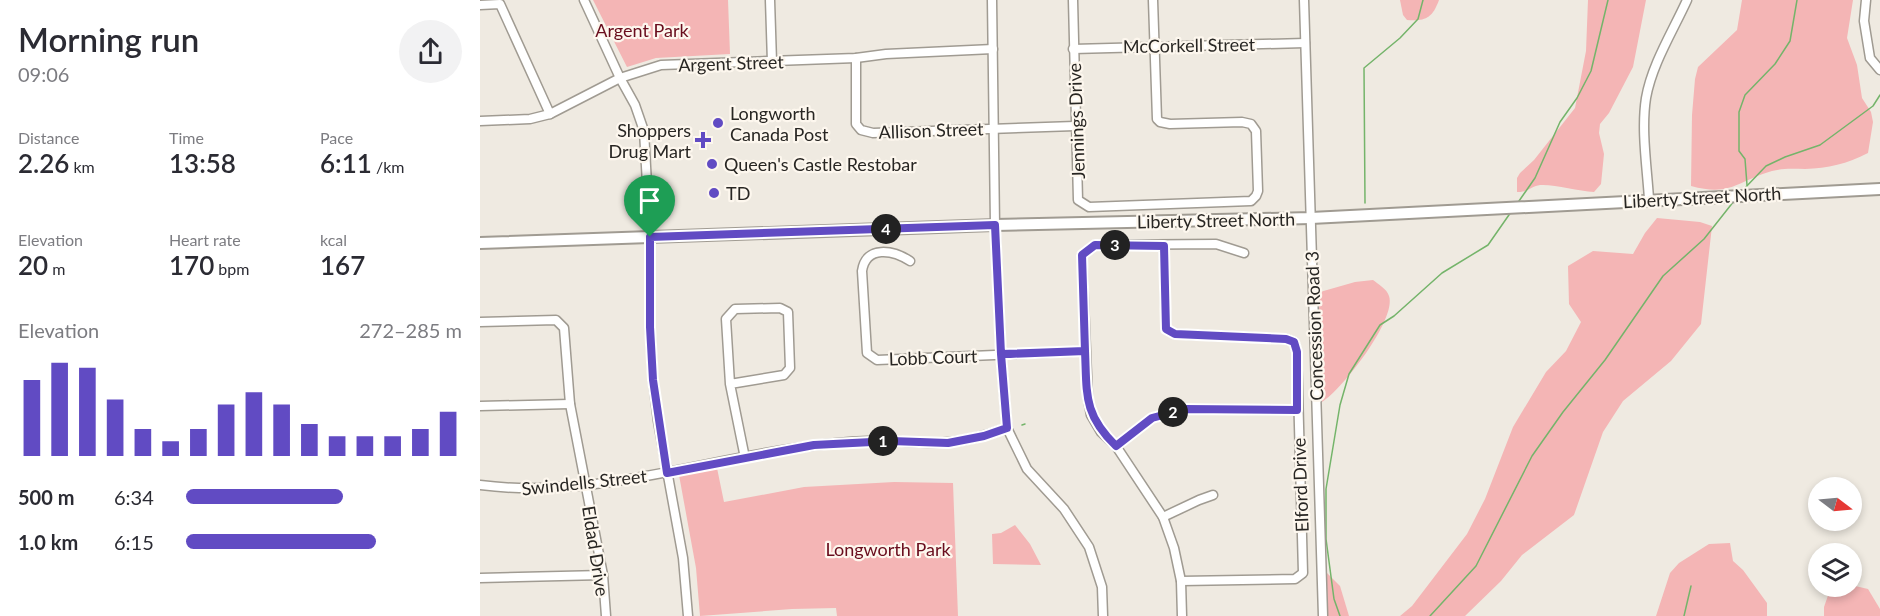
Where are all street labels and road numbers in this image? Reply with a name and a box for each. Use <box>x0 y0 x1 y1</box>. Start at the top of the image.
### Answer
street label: McCorkell Street <box>1123 33 1256 57</box>
street label: Argent Street <box>678 50 785 76</box>
street label: Jennings Drive <box>1063 63 1089 179</box>
street label: Allison Street <box>878 117 984 143</box>
street label: Liberty Street North <box>1622 182 1782 212</box>
street label: Liberty Street North <box>1137 208 1295 232</box>
street label: Concession Road 3 <box>1300 251 1328 401</box>
street label: Lobb Court <box>888 344 978 370</box>
street label: Elford Drive <box>1287 437 1313 533</box>
street label: Swindells Street <box>520 464 648 500</box>
street label: Eldad Drive <box>578 504 614 598</box>

